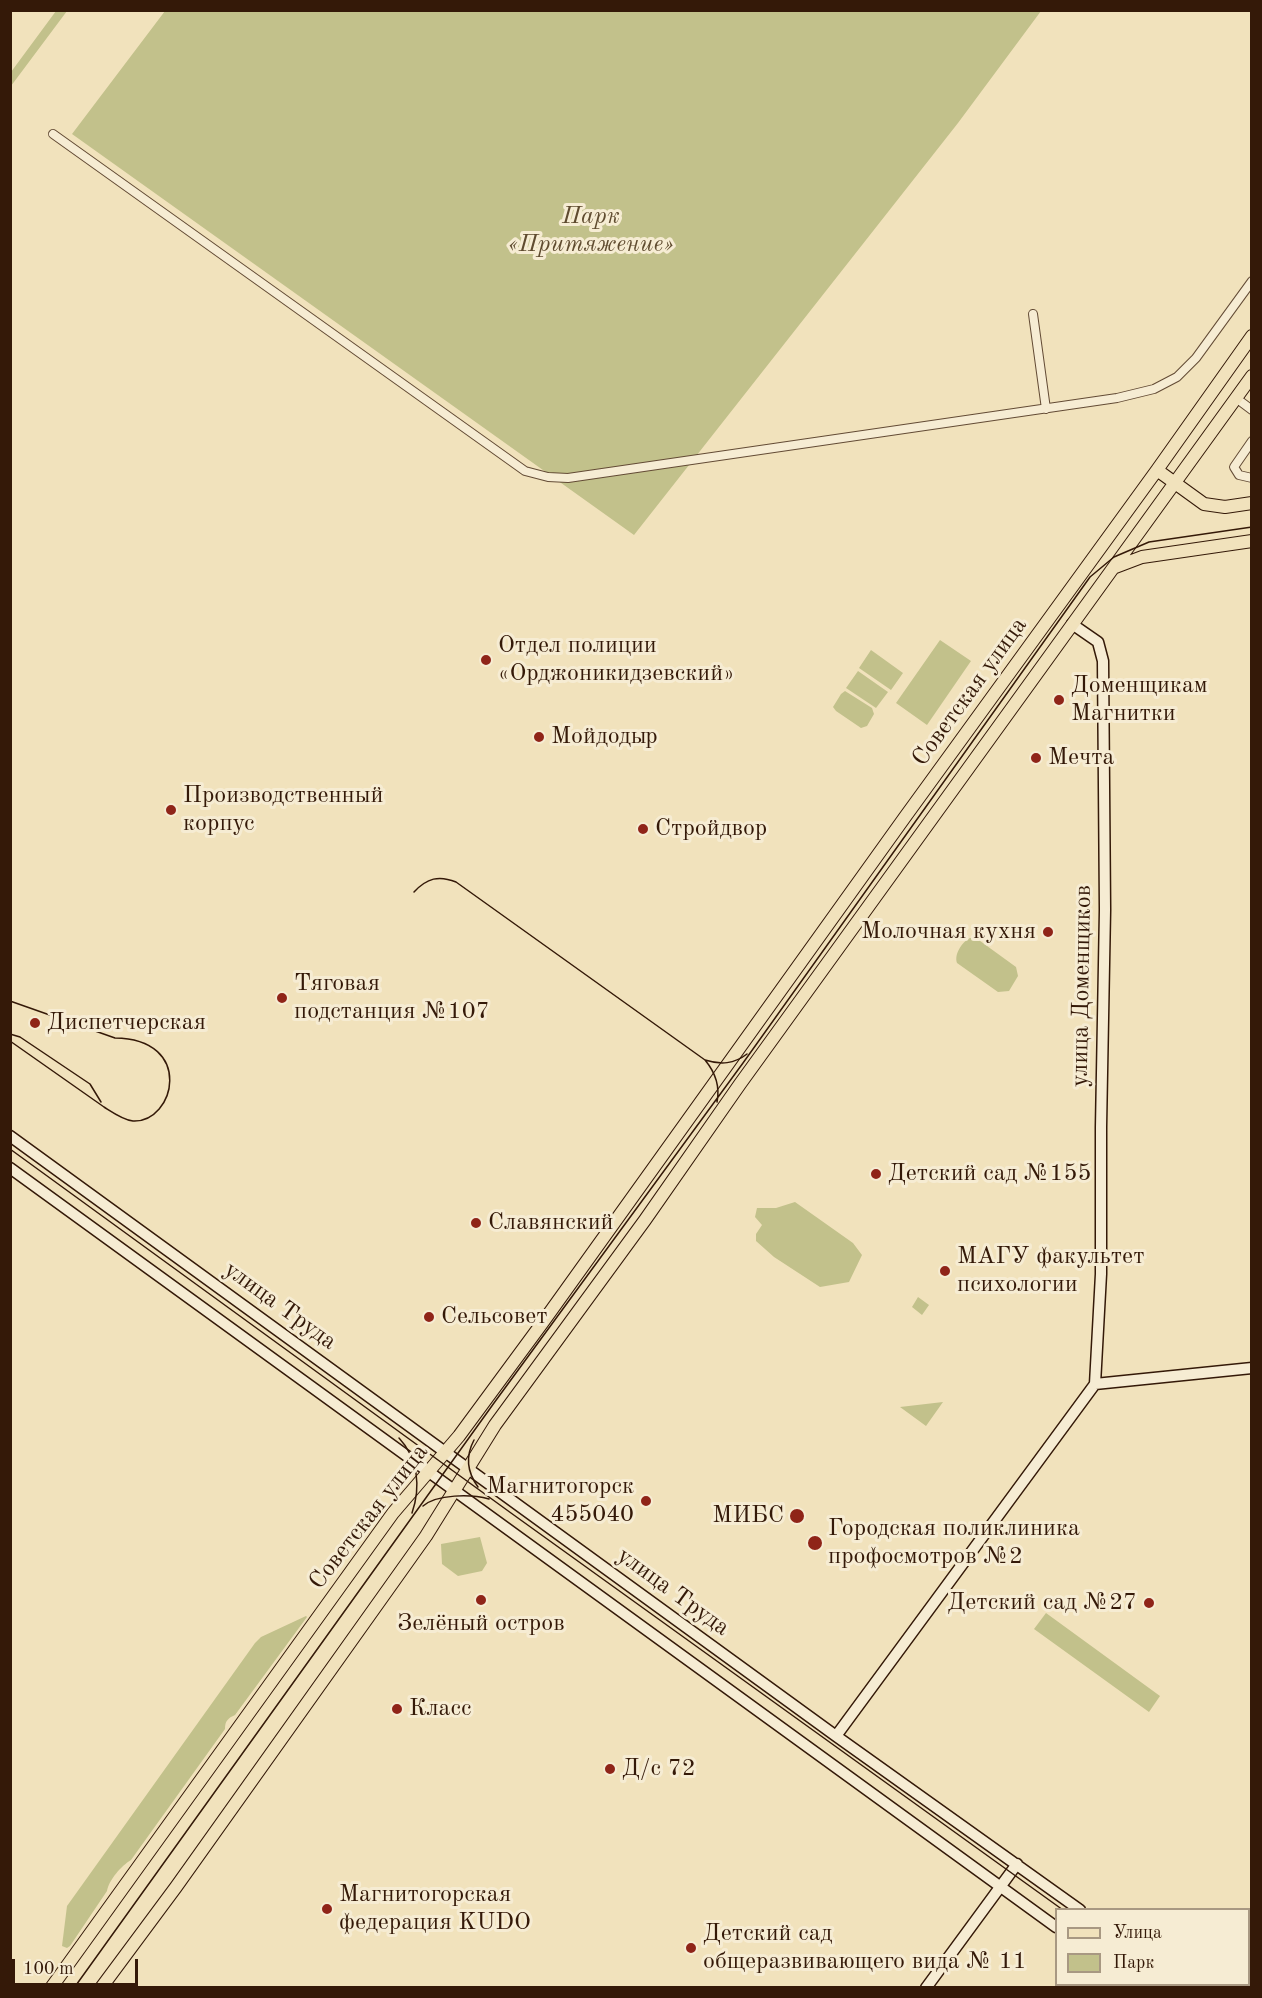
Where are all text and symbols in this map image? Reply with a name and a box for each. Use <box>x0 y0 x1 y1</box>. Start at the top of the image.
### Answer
park label: Парк «Притяжение» <box>508 203 674 259</box>
street label: Советская улица <box>906 612 1034 772</box>
place label: Отдел полиции «Орджоникидзевский» <box>498 632 735 688</box>
marker: Отдел полиции «Орджоникидзевский» <box>479 653 493 667</box>
place label: Доменщикам Магнитки <box>1071 672 1208 728</box>
marker: Доменщикам Магнитки <box>1052 693 1066 707</box>
place label: Мойдодыр <box>551 723 658 751</box>
marker: Мойдодыр <box>532 730 546 744</box>
place label: Мечта <box>1048 744 1114 772</box>
marker: Мечта <box>1029 751 1043 765</box>
place label: Производственный корпус <box>183 782 383 838</box>
marker: Производственный корпус <box>164 803 178 817</box>
place label: Стройдвор <box>655 815 767 843</box>
marker: Стройдвор <box>636 822 650 836</box>
street label: улица Доменщиков <box>1066 885 1098 1087</box>
place label: Молочная кухня <box>861 918 1036 946</box>
marker: Молочная кухня <box>1041 925 1055 939</box>
place label: Тяговая подстанция №107 <box>294 970 490 1026</box>
marker: Тяговая подстанция №107 <box>275 991 289 1005</box>
place label: Диспетчерская <box>47 1009 206 1037</box>
marker: Диспетчерская <box>28 1016 42 1030</box>
place label: Детский сад №155 <box>888 1160 1091 1188</box>
marker: Детский сад №155 <box>869 1167 883 1181</box>
place label: Славянский <box>488 1209 614 1237</box>
marker: Славянский <box>469 1216 483 1230</box>
place label: МАГУ факультет психологии <box>957 1243 1144 1299</box>
street label: улица Труда <box>218 1255 342 1357</box>
marker: МАГУ факультет психологии <box>938 1264 952 1278</box>
place label: Сельсовет <box>441 1303 548 1331</box>
marker: Сельсовет <box>422 1310 436 1324</box>
street label: Советская улица <box>303 1438 435 1596</box>
place label: Магнитогорск 455040 <box>486 1473 634 1529</box>
marker: Магнитогорск 455040 <box>639 1494 653 1508</box>
place label: МИБС <box>712 1502 784 1530</box>
marker: МИБС <box>788 1507 806 1525</box>
place label: Городская поликлиника профосмотров №2 <box>828 1515 1080 1571</box>
marker: Городская поликлиника профосмотров №2 <box>806 1534 824 1552</box>
street label: улица Труда <box>611 1541 735 1643</box>
place label: Детский сад №27 <box>948 1589 1137 1617</box>
marker: Зелёный остров <box>474 1593 488 1607</box>
marker: Детский сад №27 <box>1142 1596 1156 1610</box>
place label: Зелёный остров <box>397 1610 565 1638</box>
place label: Класс <box>409 1695 471 1723</box>
marker: Класс <box>390 1702 404 1716</box>
place label: Д/с 72 <box>622 1755 696 1783</box>
marker: Д/с 72 <box>603 1762 617 1776</box>
place label: Магнитогорская федерация KUDO <box>339 1881 531 1937</box>
marker: Магнитогорская федерация KUDO <box>320 1902 334 1916</box>
legend <box>1055 1908 1250 1986</box>
place label: Детский сад общеразвивающего вида № 11 <box>703 1920 1027 1976</box>
text: Улица <box>1113 1924 1162 1942</box>
marker: Детский сад общеразвивающего вида № 11 <box>684 1941 698 1955</box>
scale bar <box>15 1947 141 1985</box>
text: Парк <box>1113 1954 1154 1972</box>
text: 100 m <box>23 1960 74 1978</box>

